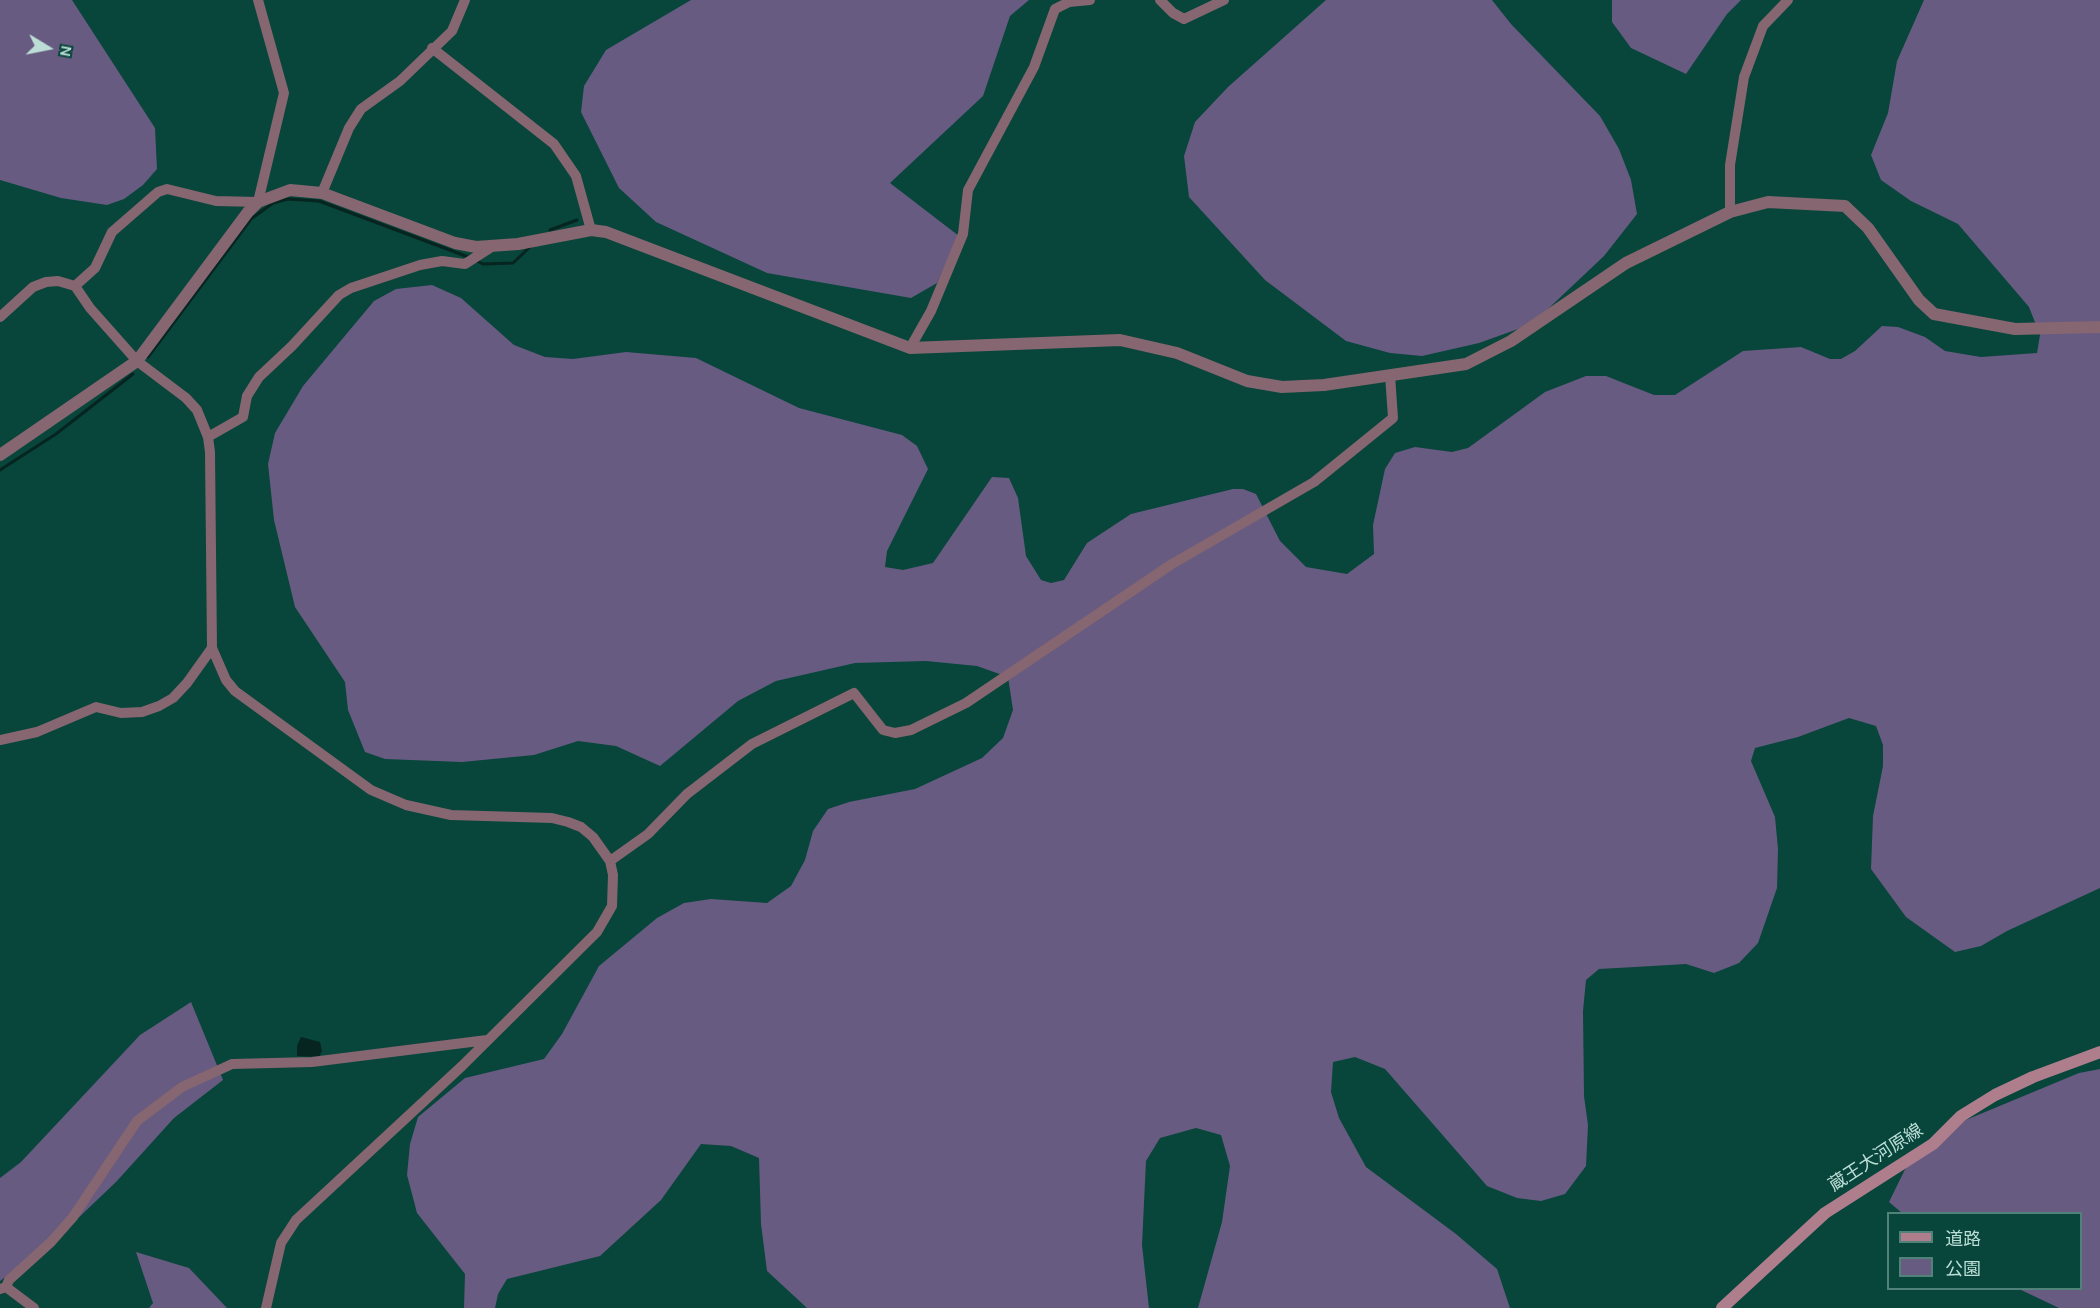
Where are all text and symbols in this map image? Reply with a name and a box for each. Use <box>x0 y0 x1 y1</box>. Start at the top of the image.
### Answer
north arrow <box>18 18 78 78</box>
text: N <box>56 44 77 59</box>
street label: 蔵王大河原線 <box>1825 1120 1927 1196</box>
legend <box>1887 1212 2082 1290</box>
text: 道路 <box>1945 1228 1981 1250</box>
text: 公園 <box>1945 1258 1981 1280</box>

